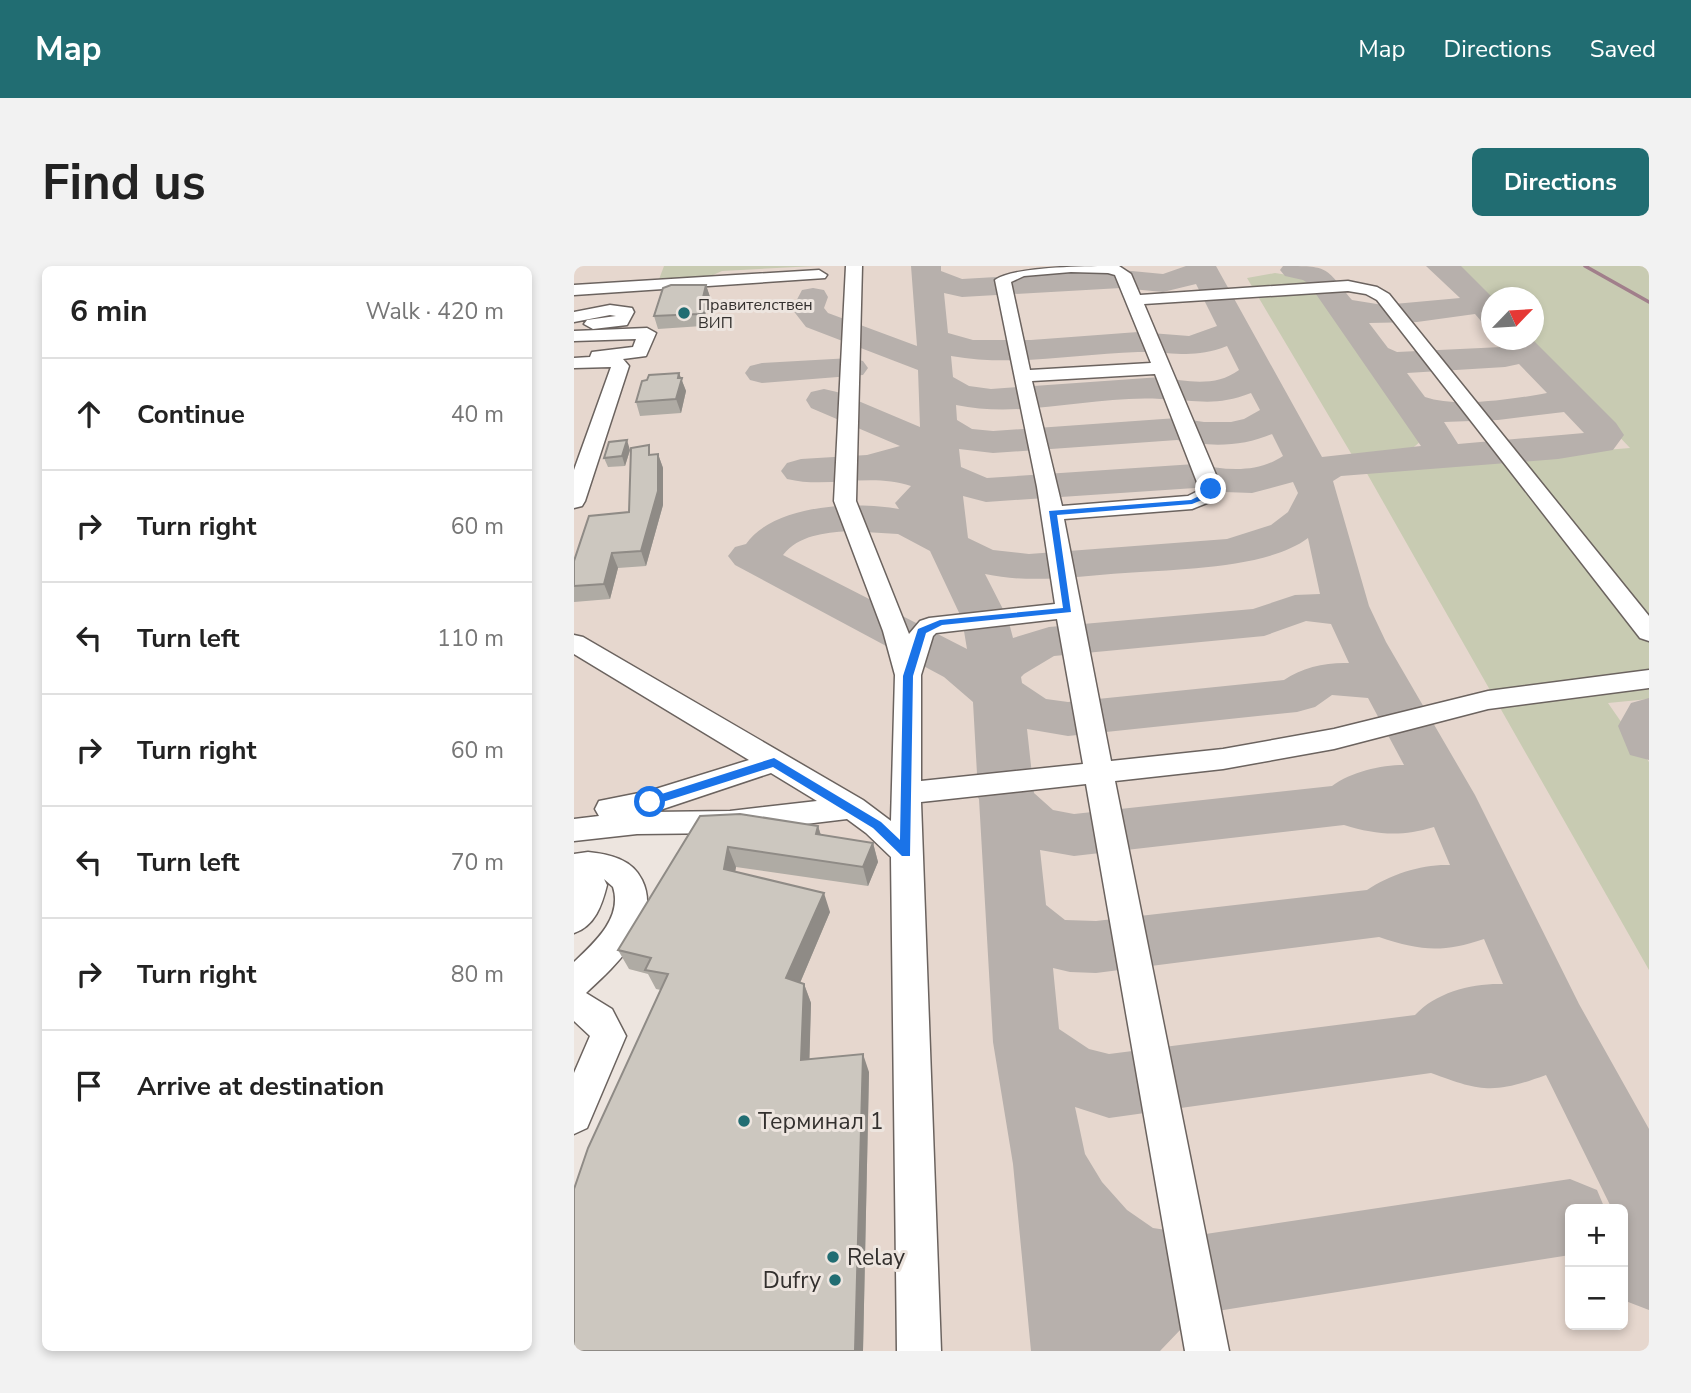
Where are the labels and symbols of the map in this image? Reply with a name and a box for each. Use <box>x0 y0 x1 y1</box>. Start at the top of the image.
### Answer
north arrow <box>1481 287 1544 350</box>
place label: Правителствен ВИП <box>698 294 813 334</box>
marker: Правителствен ВИП <box>676 305 692 321</box>
route end <box>1195 473 1226 504</box>
route start <box>634 786 665 817</box>
place label: Терминал 1 <box>758 1106 884 1137</box>
marker: Терминал 1 <box>736 1113 752 1129</box>
place label: Relay <box>847 1242 905 1273</box>
marker: Relay <box>825 1249 841 1265</box>
place label: Dufry <box>763 1265 821 1296</box>
marker: Dufry <box>827 1272 843 1288</box>

